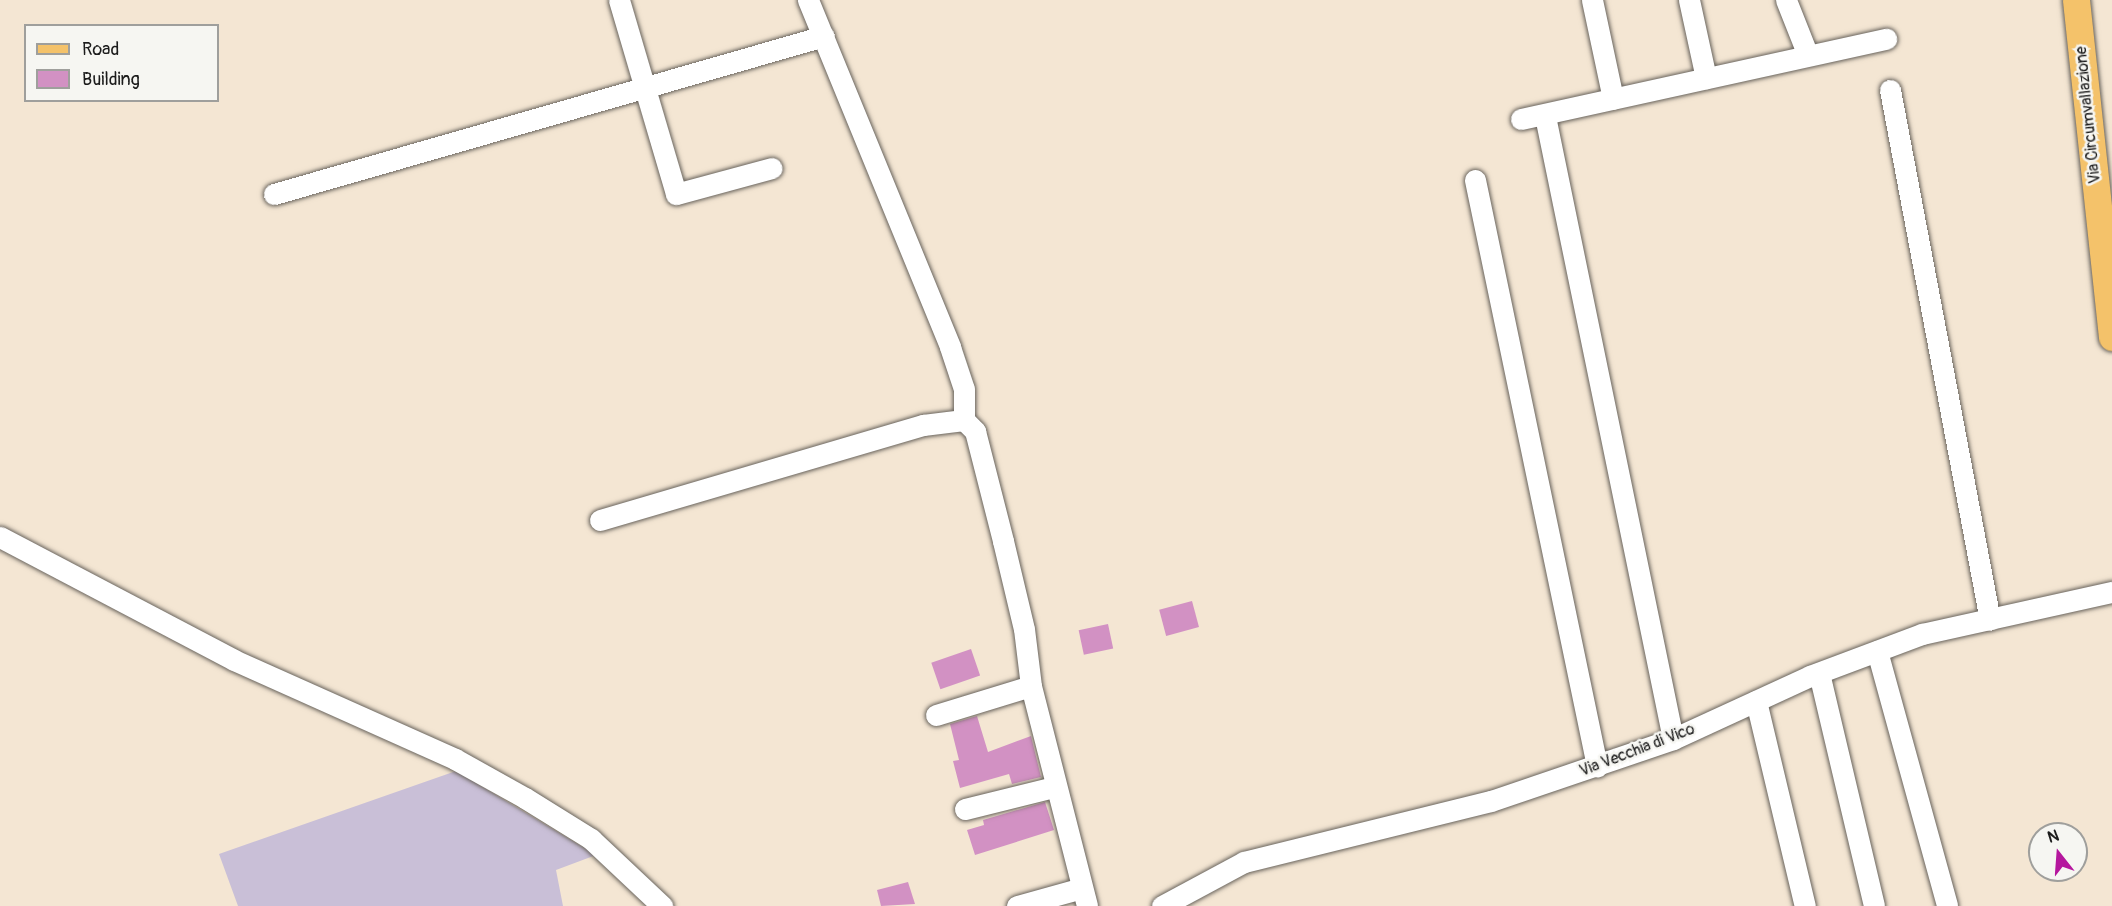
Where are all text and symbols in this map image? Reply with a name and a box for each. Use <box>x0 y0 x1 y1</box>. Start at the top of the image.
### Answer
legend <box>24 24 219 102</box>
text: Road <box>82 38 119 61</box>
street label: Via Circumvallazione <box>2071 45 2105 185</box>
text: Building <box>82 68 140 91</box>
street label: Via Vecchia di Vico <box>1577 719 1697 781</box>
north arrow <box>2028 822 2088 882</box>
text: N <box>2045 826 2061 848</box>

